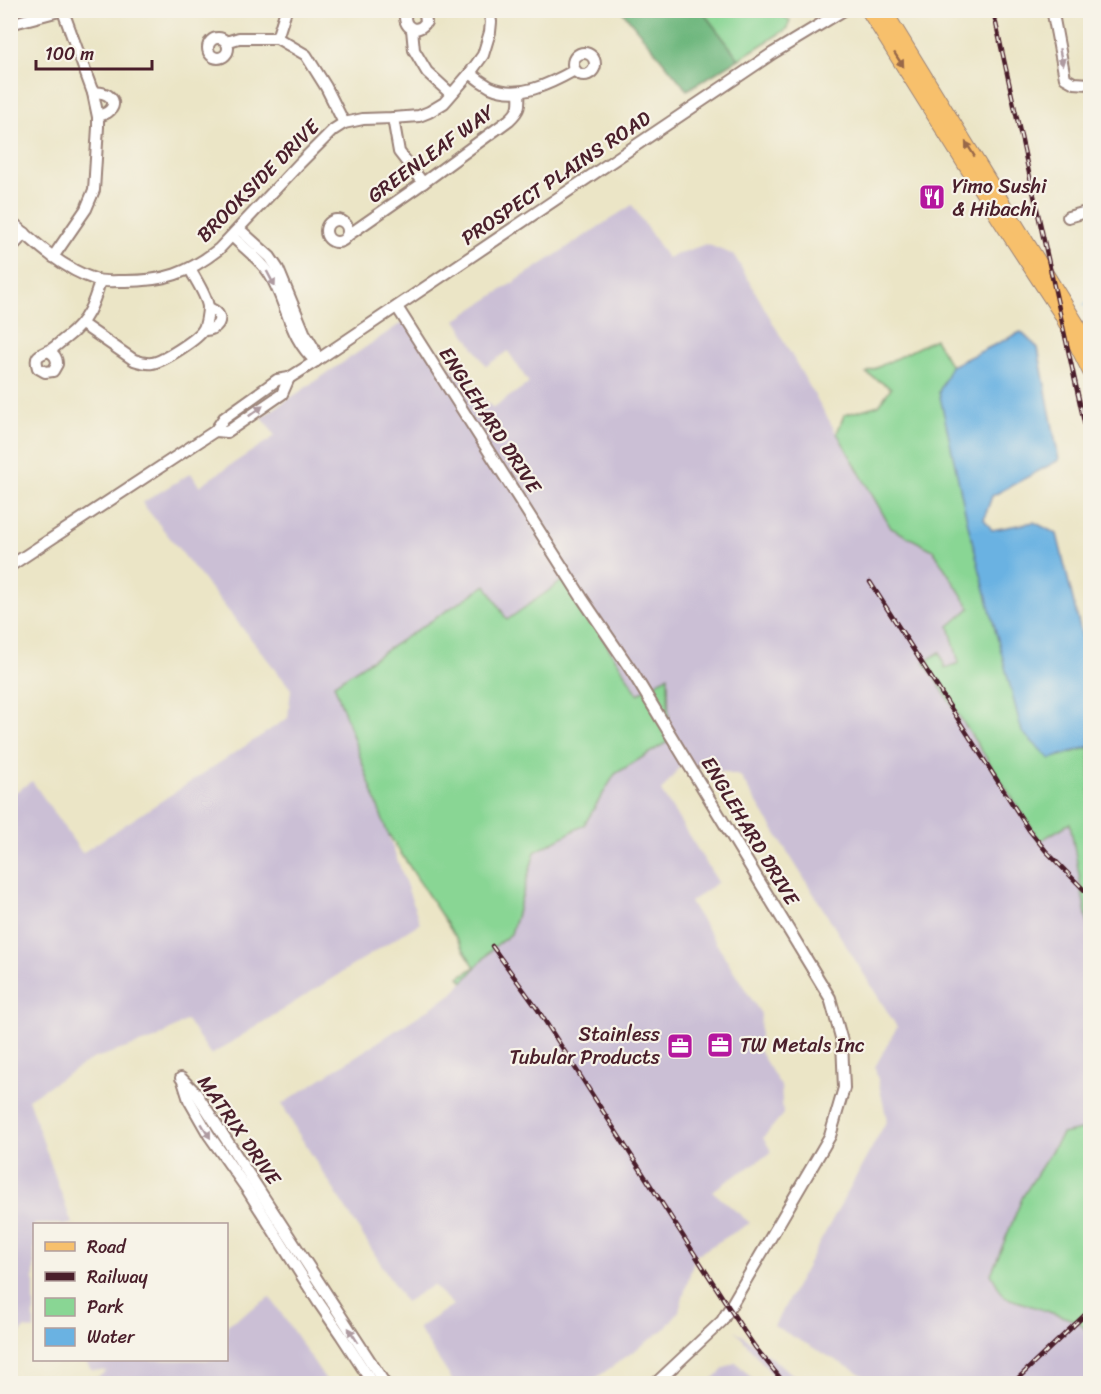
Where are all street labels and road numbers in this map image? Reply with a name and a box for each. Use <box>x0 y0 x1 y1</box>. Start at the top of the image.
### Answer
street label: GREENLEAF WAY <box>360 94 504 212</box>
street label: PROSPECT PLAINS ROAD <box>454 101 658 255</box>
street label: BROOKSIDE DRIVE <box>188 110 329 251</box>
street label: ENGLEHARD DRIVE <box>429 340 552 502</box>
street label: ENGLEHARD DRIVE <box>691 749 810 914</box>
street label: MATRIX DRIVE <box>188 1067 291 1194</box>

